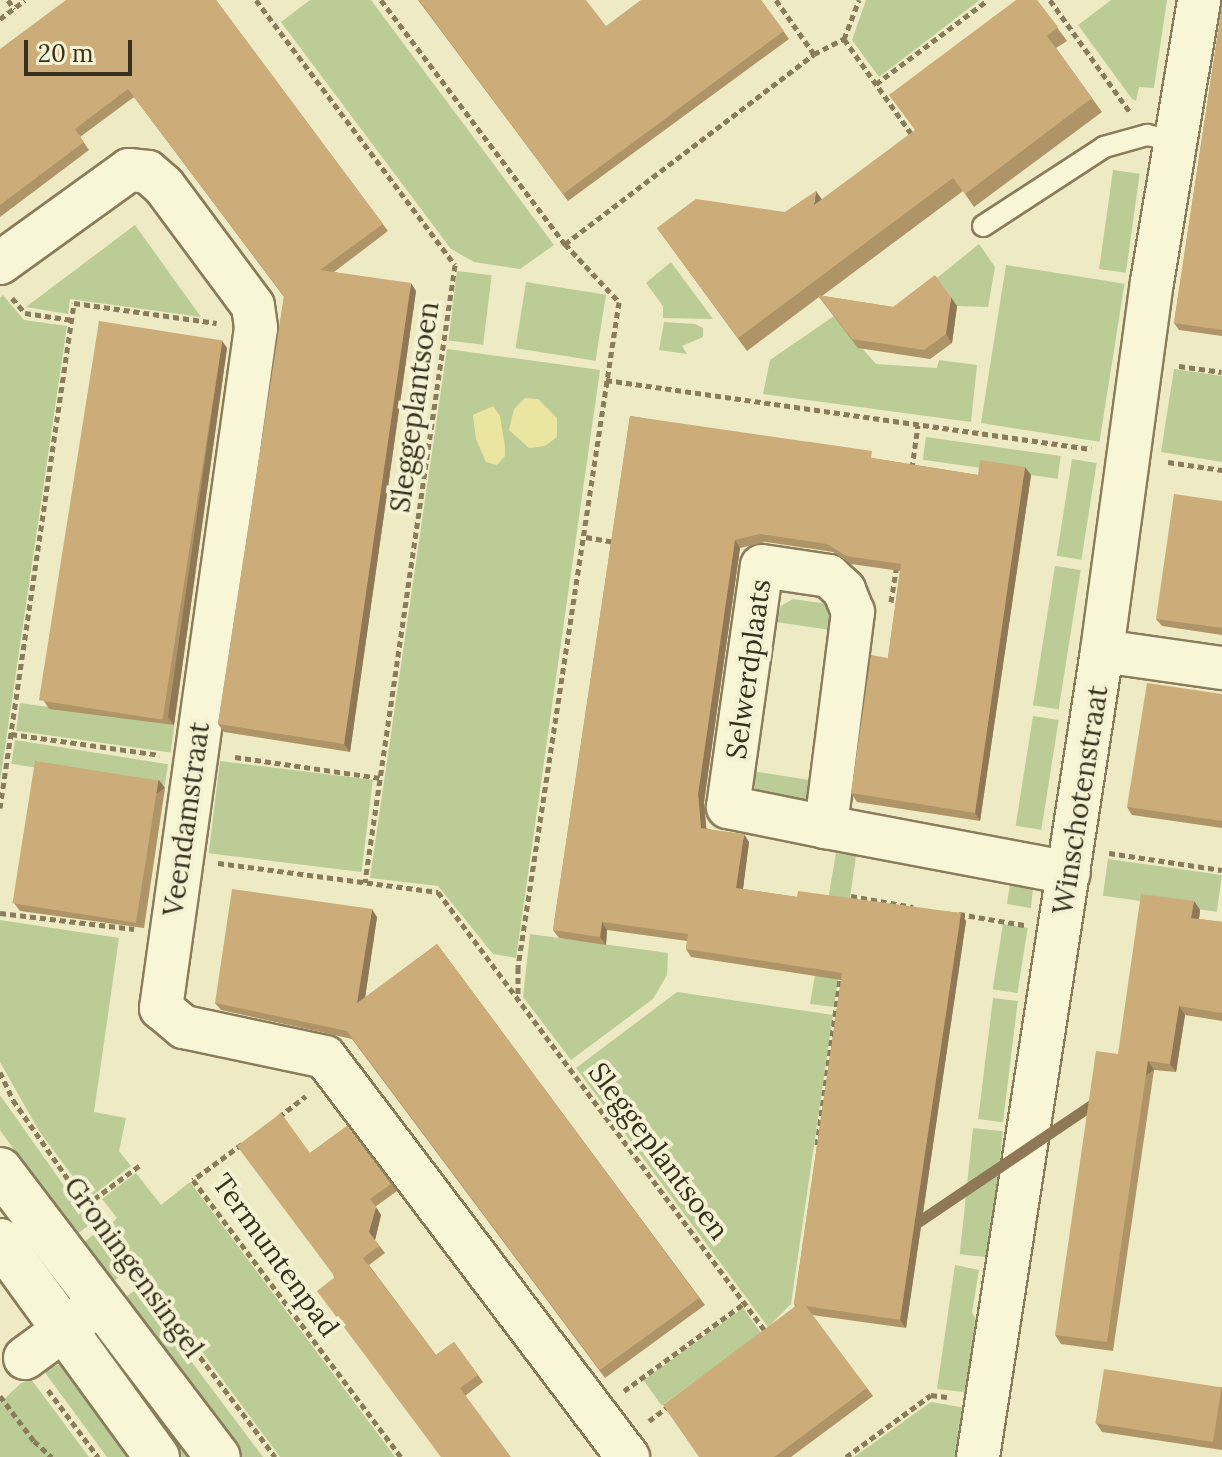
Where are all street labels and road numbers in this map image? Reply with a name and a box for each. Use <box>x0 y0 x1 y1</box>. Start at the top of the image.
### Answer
street label: Sleggeplantsoen <box>383 299 445 515</box>
street label: Selwerdplaats <box>719 577 777 761</box>
street label: Winschotenstraat <box>1045 683 1115 917</box>
street label: Veendamstraat <box>156 720 216 918</box>
street label: Sleggeplantsoen <box>582 1056 736 1246</box>
street label: Termuntenpad <box>206 1167 346 1343</box>
street label: Groningensingel <box>57 1170 211 1364</box>

